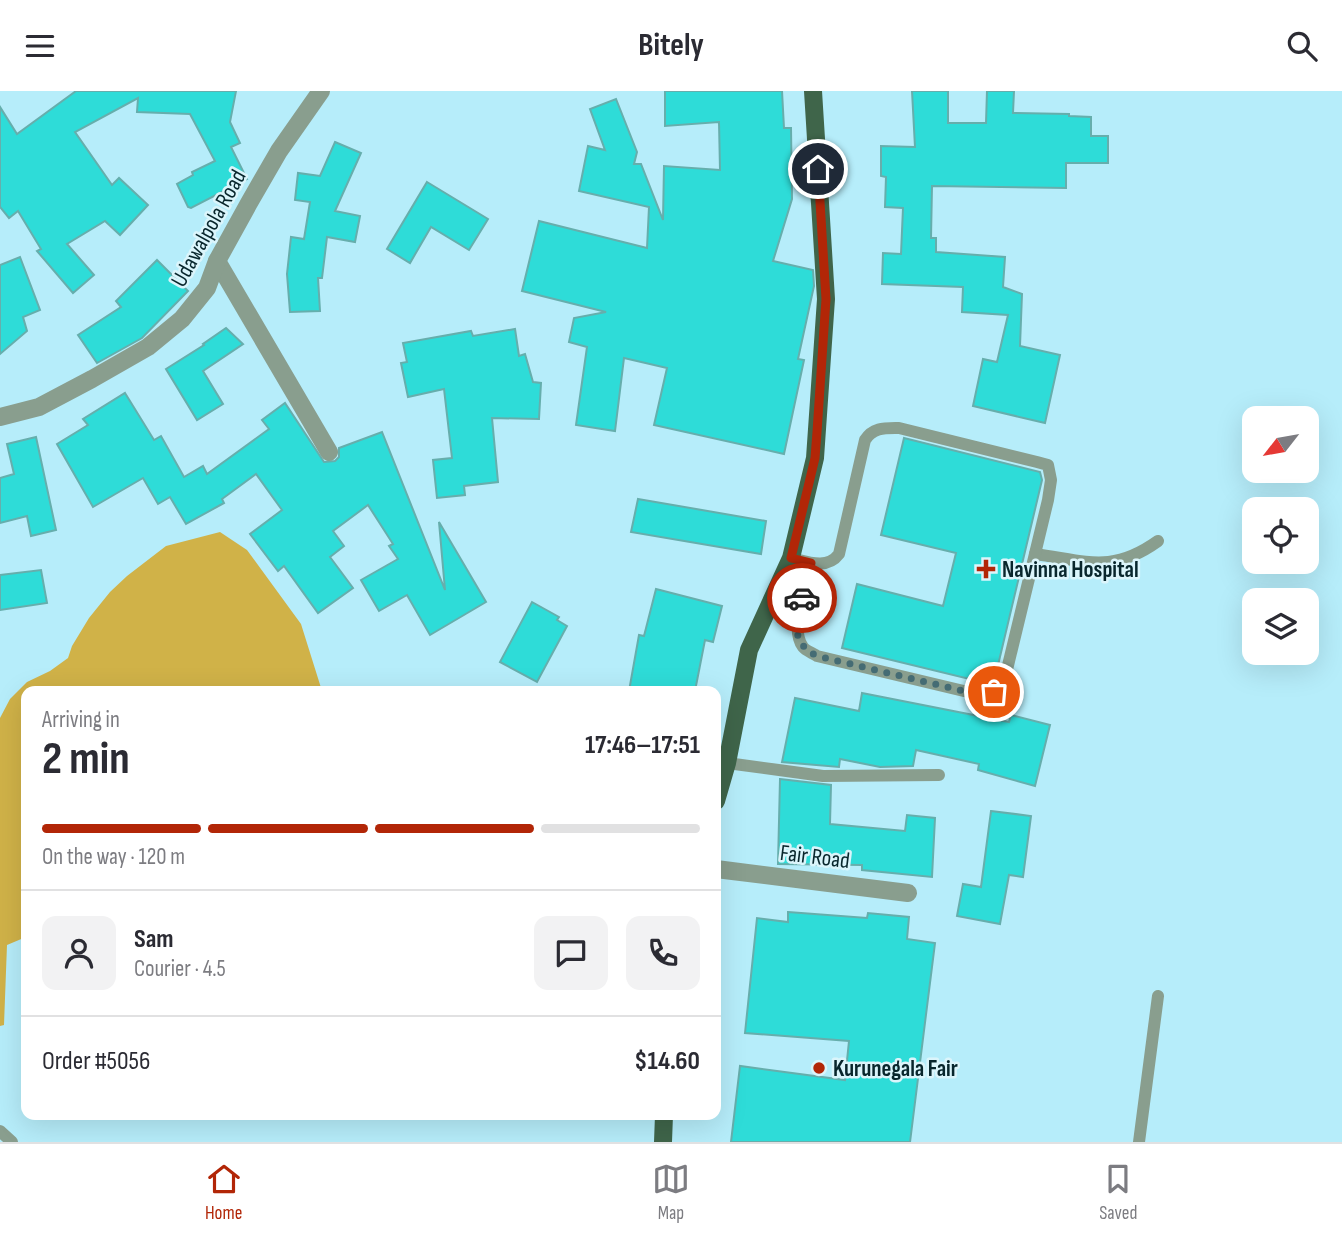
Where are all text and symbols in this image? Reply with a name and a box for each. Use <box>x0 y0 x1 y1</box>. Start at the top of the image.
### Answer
text: Bitely <box>638 26 704 65</box>
icon: menu <box>21 27 59 65</box>
icon: search <box>1283 27 1321 65</box>
pin <box>788 139 848 199</box>
icon: home <box>799 150 837 188</box>
street label: Udawalpola Road <box>165 165 253 292</box>
north arrow <box>1242 406 1320 483</box>
map controls <box>1242 406 1319 665</box>
button: locate <box>1242 497 1319 574</box>
place label: Navinna Hospital <box>1002 556 1139 584</box>
marker: Navinna Hospital <box>976 559 996 579</box>
courier <box>767 563 837 633</box>
icon: car <box>783 579 821 617</box>
button: layers <box>1242 588 1319 665</box>
pin <box>964 662 1024 722</box>
icon: bag <box>975 673 1013 711</box>
text: Arriving in <box>42 706 120 734</box>
text: 17:46–17:51 <box>585 730 700 761</box>
text: 2 min <box>42 732 130 787</box>
street label: Fair Road <box>778 839 851 875</box>
text: On the way · 120 m <box>42 843 185 871</box>
button: person <box>42 916 116 990</box>
button: chat <box>534 916 608 990</box>
button: phone <box>626 916 700 990</box>
text: Sam <box>134 924 174 955</box>
text: Courier · 4.5 <box>134 955 226 983</box>
text: Order #5056 <box>42 1046 150 1077</box>
text: $14.60 <box>634 1046 700 1077</box>
place label: Kurunegala Fair <box>833 1055 958 1083</box>
marker: Kurunegala Fair <box>811 1060 827 1076</box>
tab: Home <box>205 1160 243 1225</box>
tab: Map <box>652 1160 690 1225</box>
tab: Saved <box>1099 1160 1137 1225</box>

